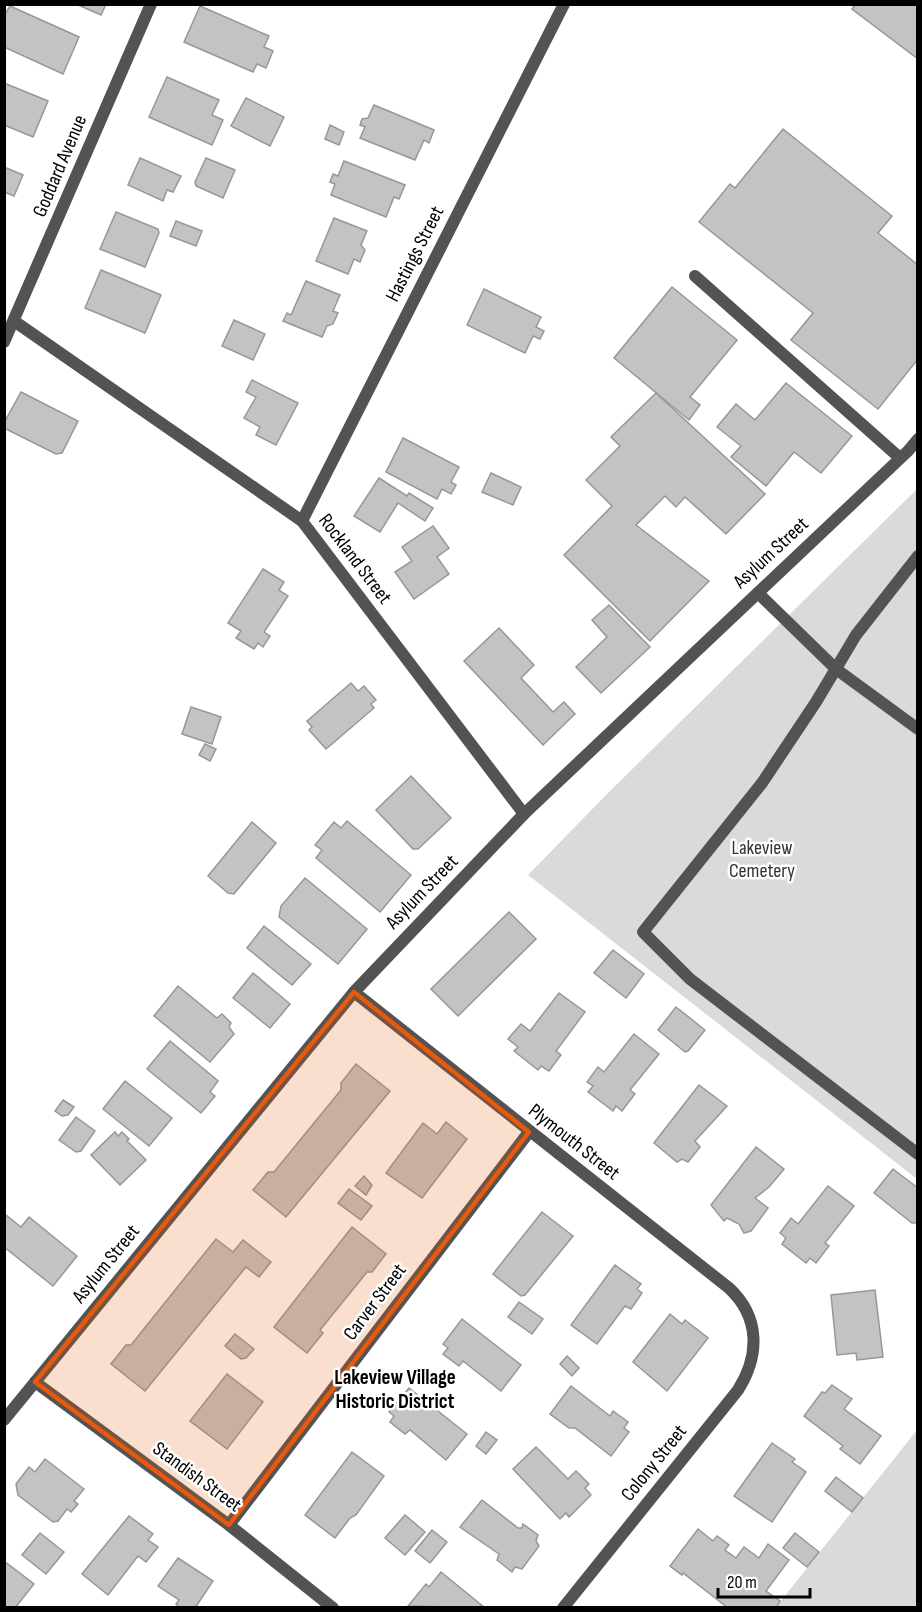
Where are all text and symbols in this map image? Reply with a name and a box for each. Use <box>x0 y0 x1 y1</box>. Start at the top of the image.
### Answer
street label: Goddard Avenue <box>28 111 92 221</box>
street label: Hastings Street <box>381 202 449 306</box>
street label: Rockland Street <box>313 509 397 609</box>
street label: Asylum Street <box>728 512 813 594</box>
park label: Lakeview Cemetery <box>729 836 795 883</box>
street label: Asylum Street <box>380 850 463 935</box>
street label: Plymouth Street <box>523 1099 625 1185</box>
street label: Asylum Street <box>67 1220 145 1309</box>
street label: Carver Street <box>338 1259 412 1345</box>
district label: Lakeview Village Historic District <box>334 1365 456 1414</box>
street label: Colony Street <box>616 1420 692 1506</box>
street label: Standish Street <box>148 1437 246 1517</box>
scale bar <box>718 1561 810 1599</box>
text: 20 m <box>727 1572 757 1593</box>

